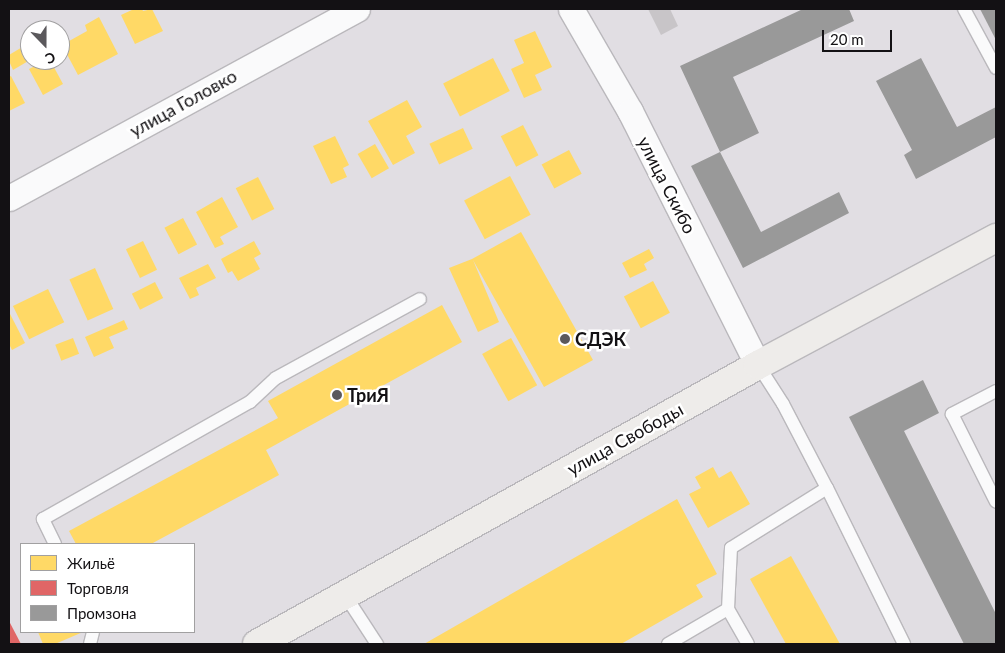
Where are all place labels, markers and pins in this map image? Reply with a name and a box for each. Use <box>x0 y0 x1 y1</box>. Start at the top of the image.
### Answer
place label: СДЭК <box>575 328 626 350</box>
marker: СДЭК <box>559 333 571 345</box>
place label: ТриЯ <box>347 384 389 406</box>
marker: ТриЯ <box>331 389 343 401</box>

